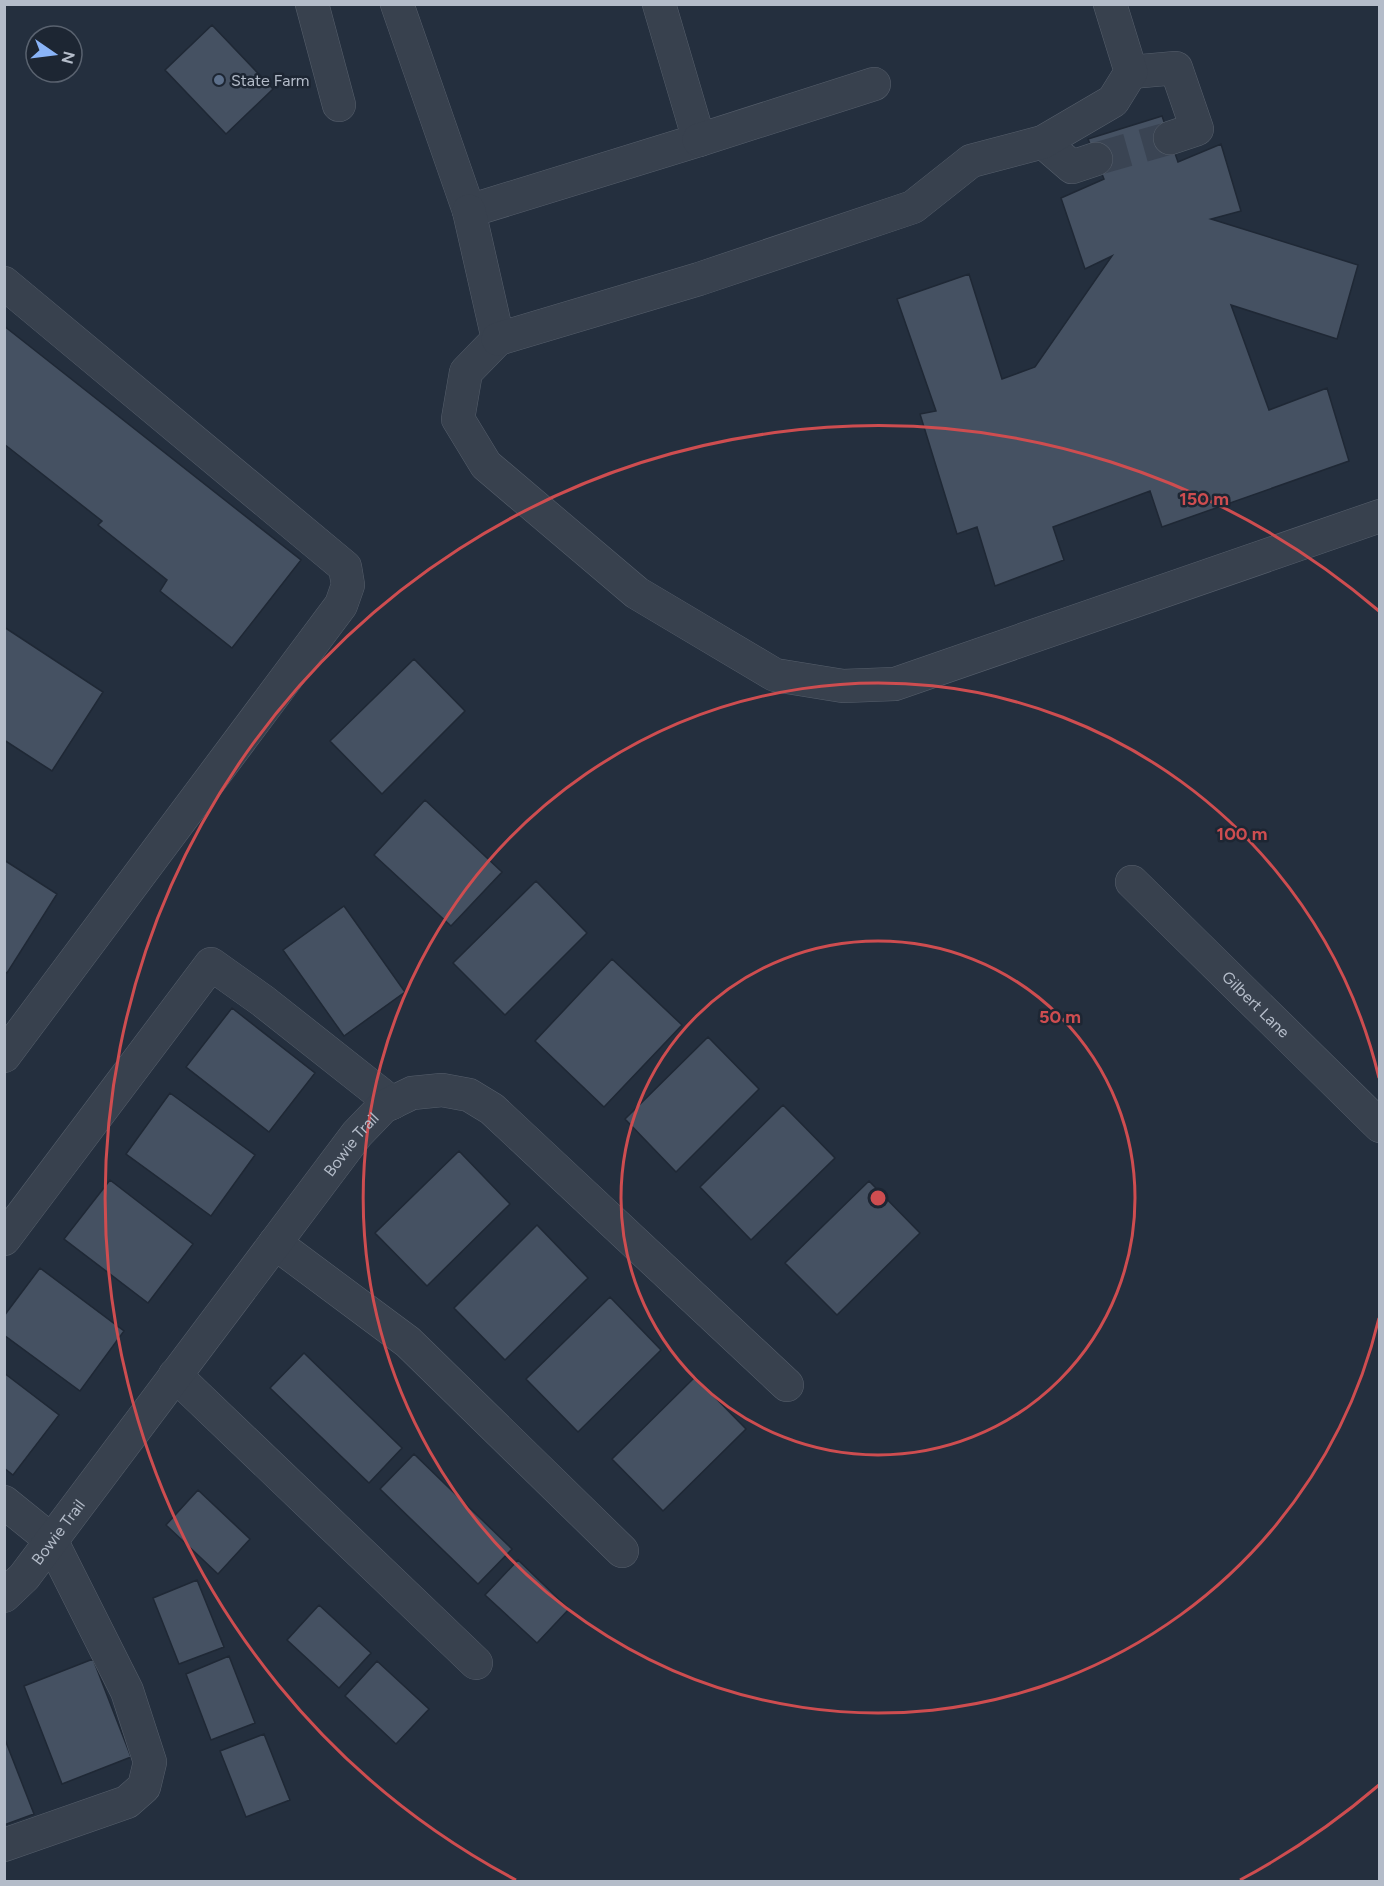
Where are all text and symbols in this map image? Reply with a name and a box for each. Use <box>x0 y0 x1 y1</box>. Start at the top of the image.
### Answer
north arrow <box>24 24 84 84</box>
text: N <box>57 49 79 66</box>
place label: State Farm <box>231 71 309 90</box>
marker: State Farm <box>212 73 226 87</box>
text: 150 m <box>1179 488 1229 510</box>
text: 100 m <box>1217 823 1267 845</box>
street label: Gilbert Lane <box>1218 967 1294 1042</box>
text: 50 m <box>1039 1006 1081 1028</box>
street label: Bowie Trail <box>320 1109 383 1180</box>
centre of rings <box>868 1188 888 1208</box>
street label: Bowie Trail <box>28 1496 89 1569</box>

